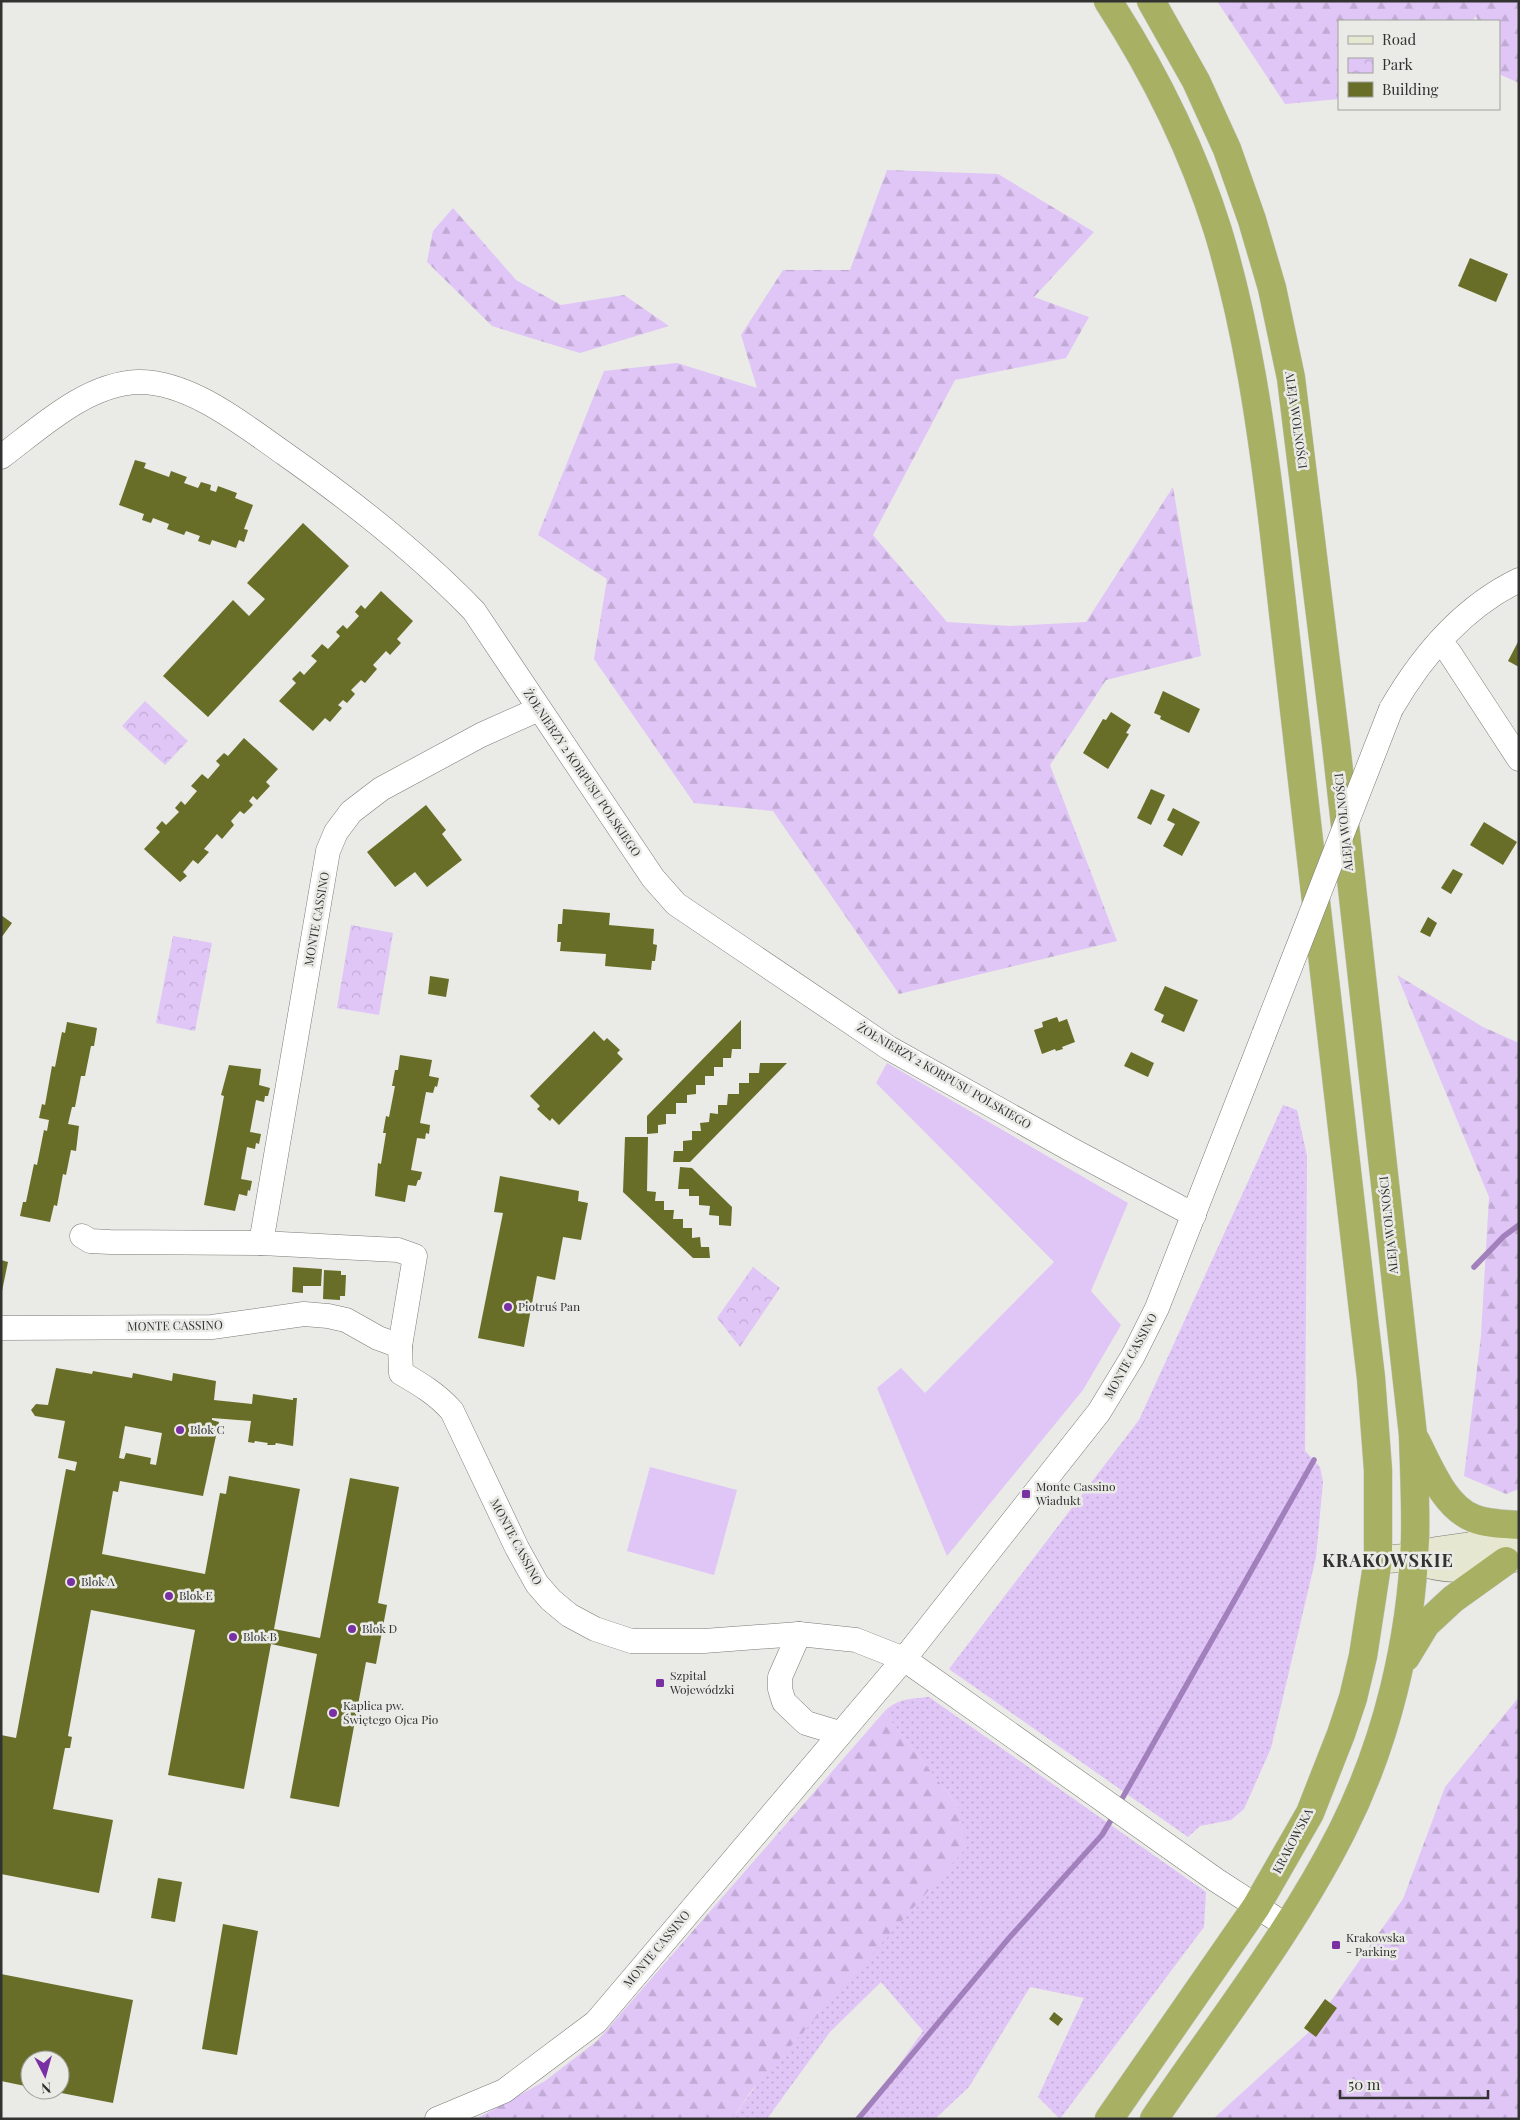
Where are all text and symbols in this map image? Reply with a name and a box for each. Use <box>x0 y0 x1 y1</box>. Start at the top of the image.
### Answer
legend <box>1338 20 1500 110</box>
text: Road <box>1382 29 1416 49</box>
text: Park <box>1382 54 1414 74</box>
text: Building <box>1382 79 1439 99</box>
street label: ALEJA WOLNOŚCI <box>1282 369 1312 470</box>
street label: ŻOŁNIERZY 2 KORPUSU POLSKIEGO <box>521 686 645 859</box>
street label: ALEJA WOLNOŚCI <box>1330 772 1356 873</box>
street label: MONTE CASSINO <box>300 870 332 967</box>
street label: ŻOŁNIERZY 2 KORPUSU POLSKIEGO <box>854 1019 1035 1132</box>
street label: ALEJA WOLNOŚCI <box>1375 1175 1401 1276</box>
place label: Piotruś Pan <box>518 1298 580 1314</box>
marker: Piotruś Pan <box>502 1301 514 1313</box>
street label: MONTE CASSINO <box>1100 1310 1160 1401</box>
street label: MONTE CASSINO <box>127 1316 223 1334</box>
place label: Blok C <box>190 1421 225 1437</box>
marker: Blok C <box>174 1424 186 1436</box>
place label: Monte Cassino Wiadukt <box>1035 1478 1116 1508</box>
marker: Monte Cassino Wiadukt <box>1020 1488 1032 1500</box>
street label: MONTE CASSINO <box>487 1496 546 1588</box>
district label: KRAKOWSKIE <box>1322 1548 1454 1572</box>
place label: Blok A <box>81 1573 115 1589</box>
marker: Blok A <box>65 1576 77 1588</box>
place label: Blok E <box>179 1587 213 1603</box>
marker: Blok E <box>163 1590 175 1602</box>
place label: Blok D <box>362 1620 398 1636</box>
marker: Blok D <box>346 1623 358 1635</box>
place label: Blok B <box>243 1628 277 1644</box>
marker: Blok B <box>227 1631 239 1643</box>
place label: Szpital Wojewódzki <box>669 1667 735 1697</box>
marker: Szpital Wojewódzki <box>654 1677 666 1689</box>
place label: Kaplica pw. Świętego Ojca Pio <box>343 1697 439 1727</box>
marker: Kaplica pw. Świętego Ojca Pio <box>327 1707 339 1719</box>
street label: KRAKOWSKA <box>1268 1805 1316 1876</box>
street label: MONTE CASSINO <box>619 1907 693 1990</box>
place label: Krakowska - Parking <box>1346 1929 1405 1959</box>
marker: Krakowska - Parking <box>1330 1939 1342 1951</box>
north arrow <box>20 2050 70 2100</box>
scale bar <box>1340 2068 1488 2100</box>
text: 50 m <box>1348 2074 1381 2094</box>
text: N <box>40 2078 52 2098</box>

